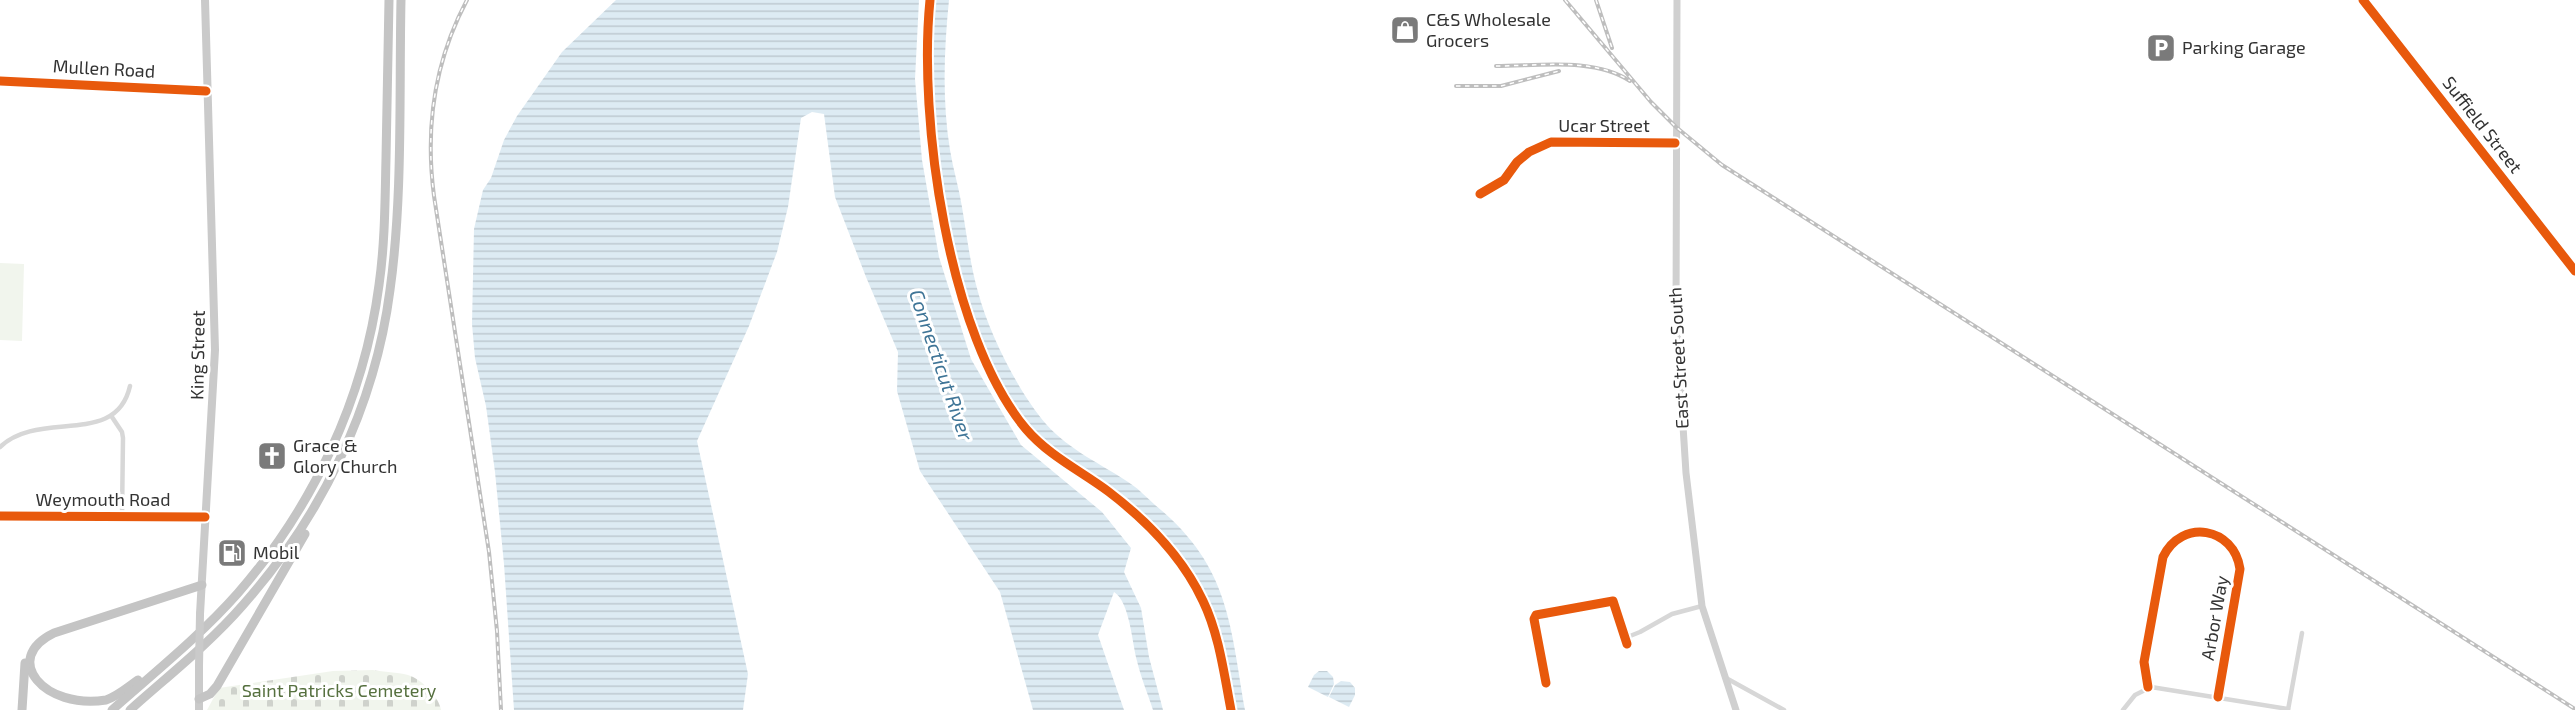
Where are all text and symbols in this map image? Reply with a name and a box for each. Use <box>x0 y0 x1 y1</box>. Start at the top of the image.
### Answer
place label: C&S Wholesale Grocers <box>1426 8 1551 51</box>
shop icon: C&S Wholesale Grocers <box>1389 14 1421 46</box>
parking icon: Parking Garage <box>2145 32 2177 64</box>
place label: Parking Garage <box>2182 36 2306 58</box>
street label: Mullen Road <box>52 54 156 82</box>
street label: Suffield Street <box>2438 72 2527 177</box>
street label: Ucar Street <box>1558 114 1650 136</box>
water label: Connecticut River <box>905 286 979 444</box>
street label: East Street South <box>1663 287 1693 429</box>
street label: King Street <box>185 310 209 400</box>
place label: Grace & Glory Church <box>293 434 397 477</box>
church icon: Grace & Glory Church <box>256 440 288 472</box>
street label: Weymouth Road <box>36 488 170 510</box>
fuel station icon: Mobil <box>216 537 248 569</box>
place label: Mobil <box>253 541 300 563</box>
street label: Arbor Way <box>2196 573 2232 662</box>
park label: Saint Patricks Cemetery <box>242 679 437 701</box>

